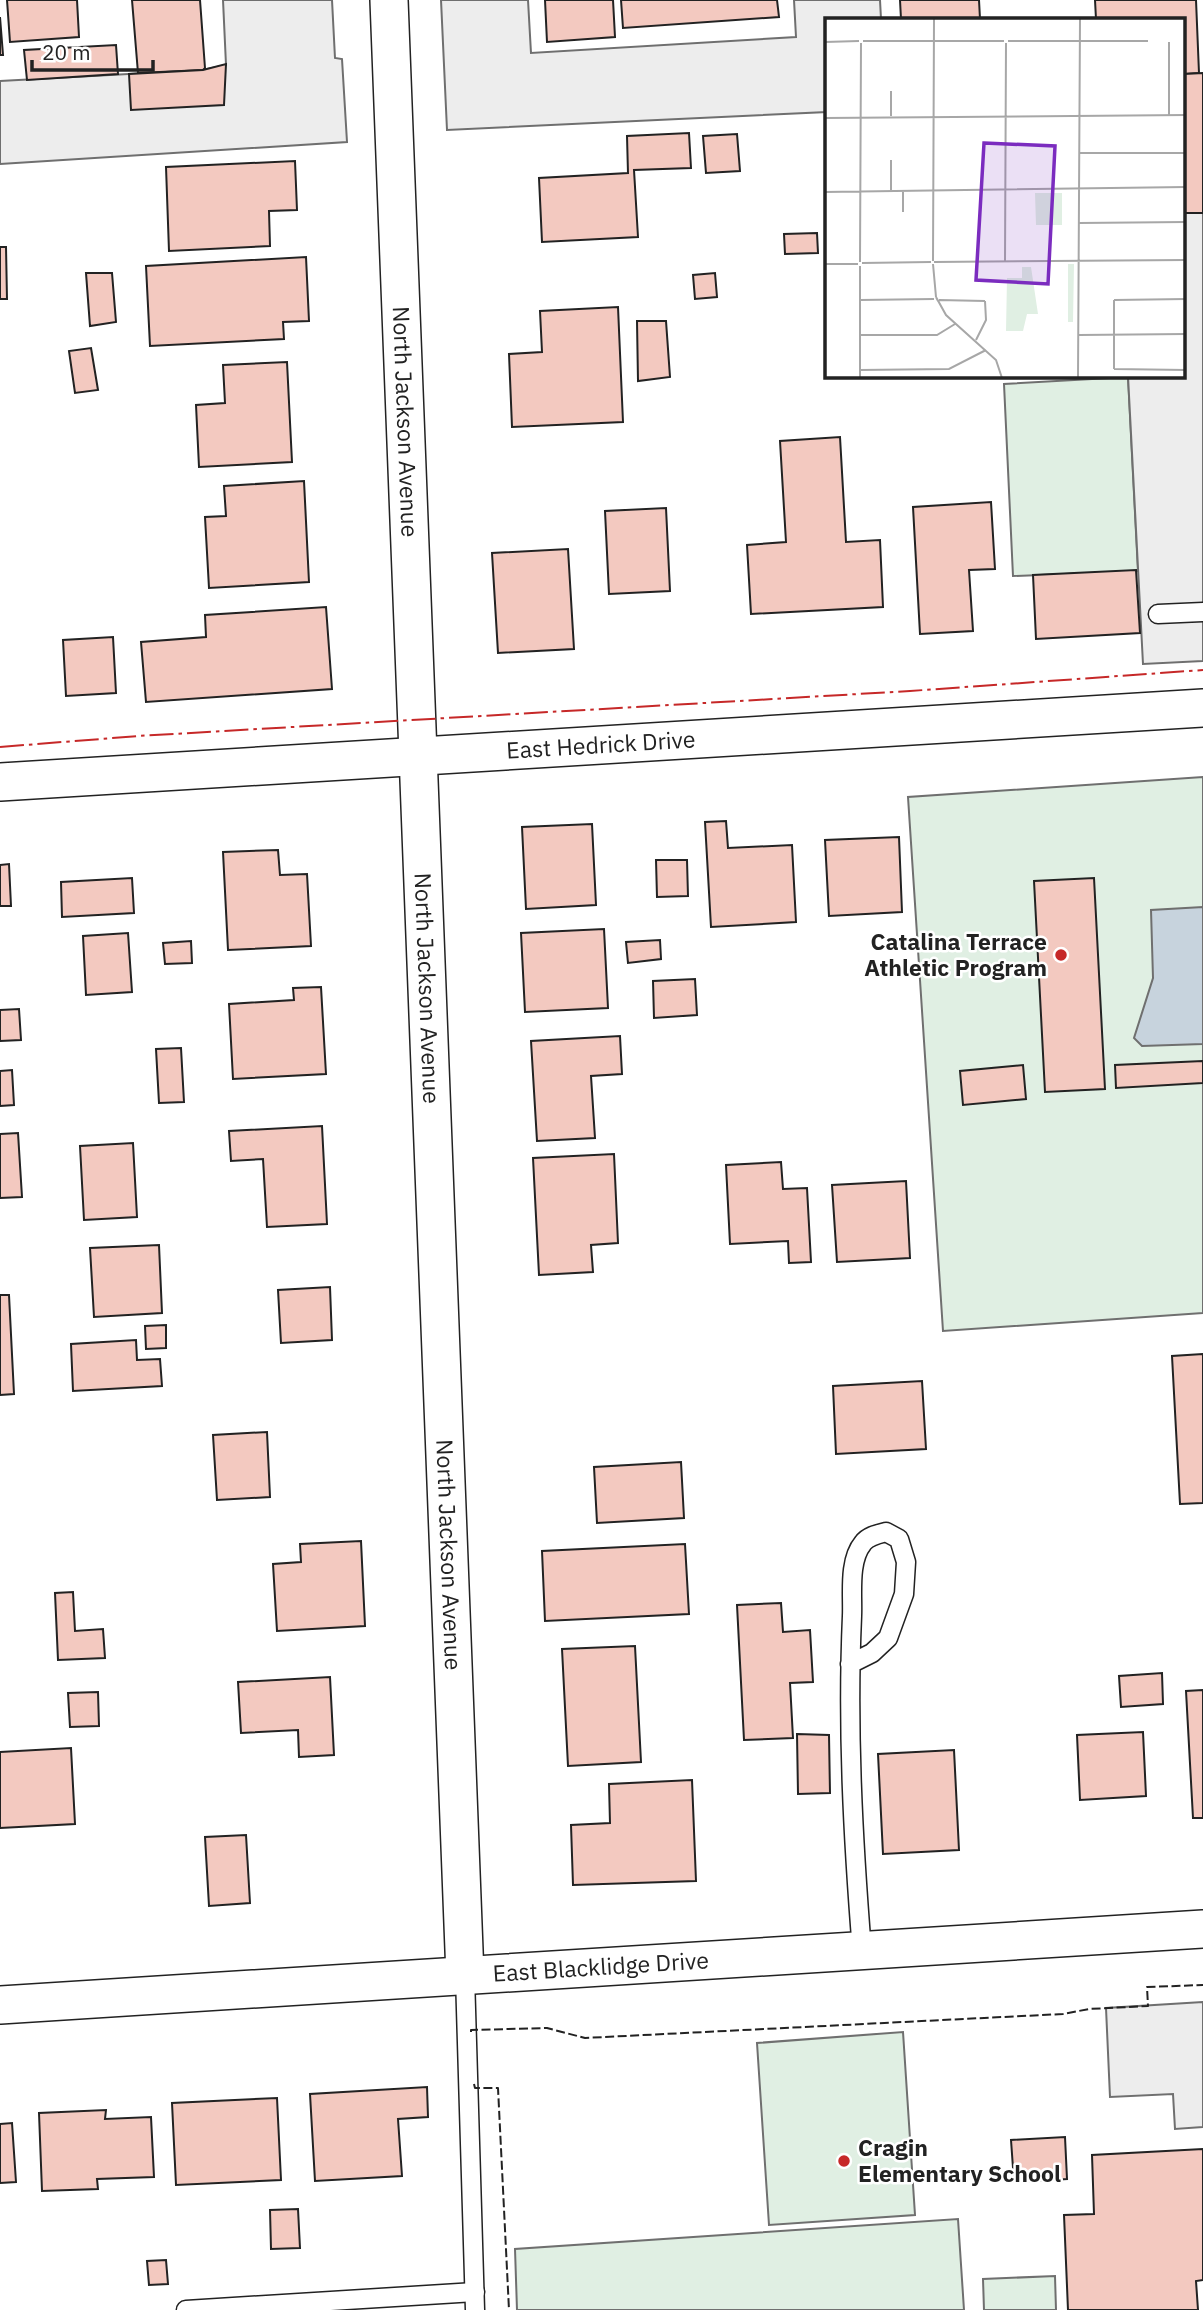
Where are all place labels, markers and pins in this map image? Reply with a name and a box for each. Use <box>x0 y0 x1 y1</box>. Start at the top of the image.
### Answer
place label: Catalina Terrace Athletic Program <box>864 926 1047 982</box>
marker: Catalina Terrace Athletic Program <box>1053 947 1069 963</box>
place label: Cragin Elementary School <box>858 2132 1061 2188</box>
marker: Cragin Elementary School <box>836 2153 852 2169</box>

